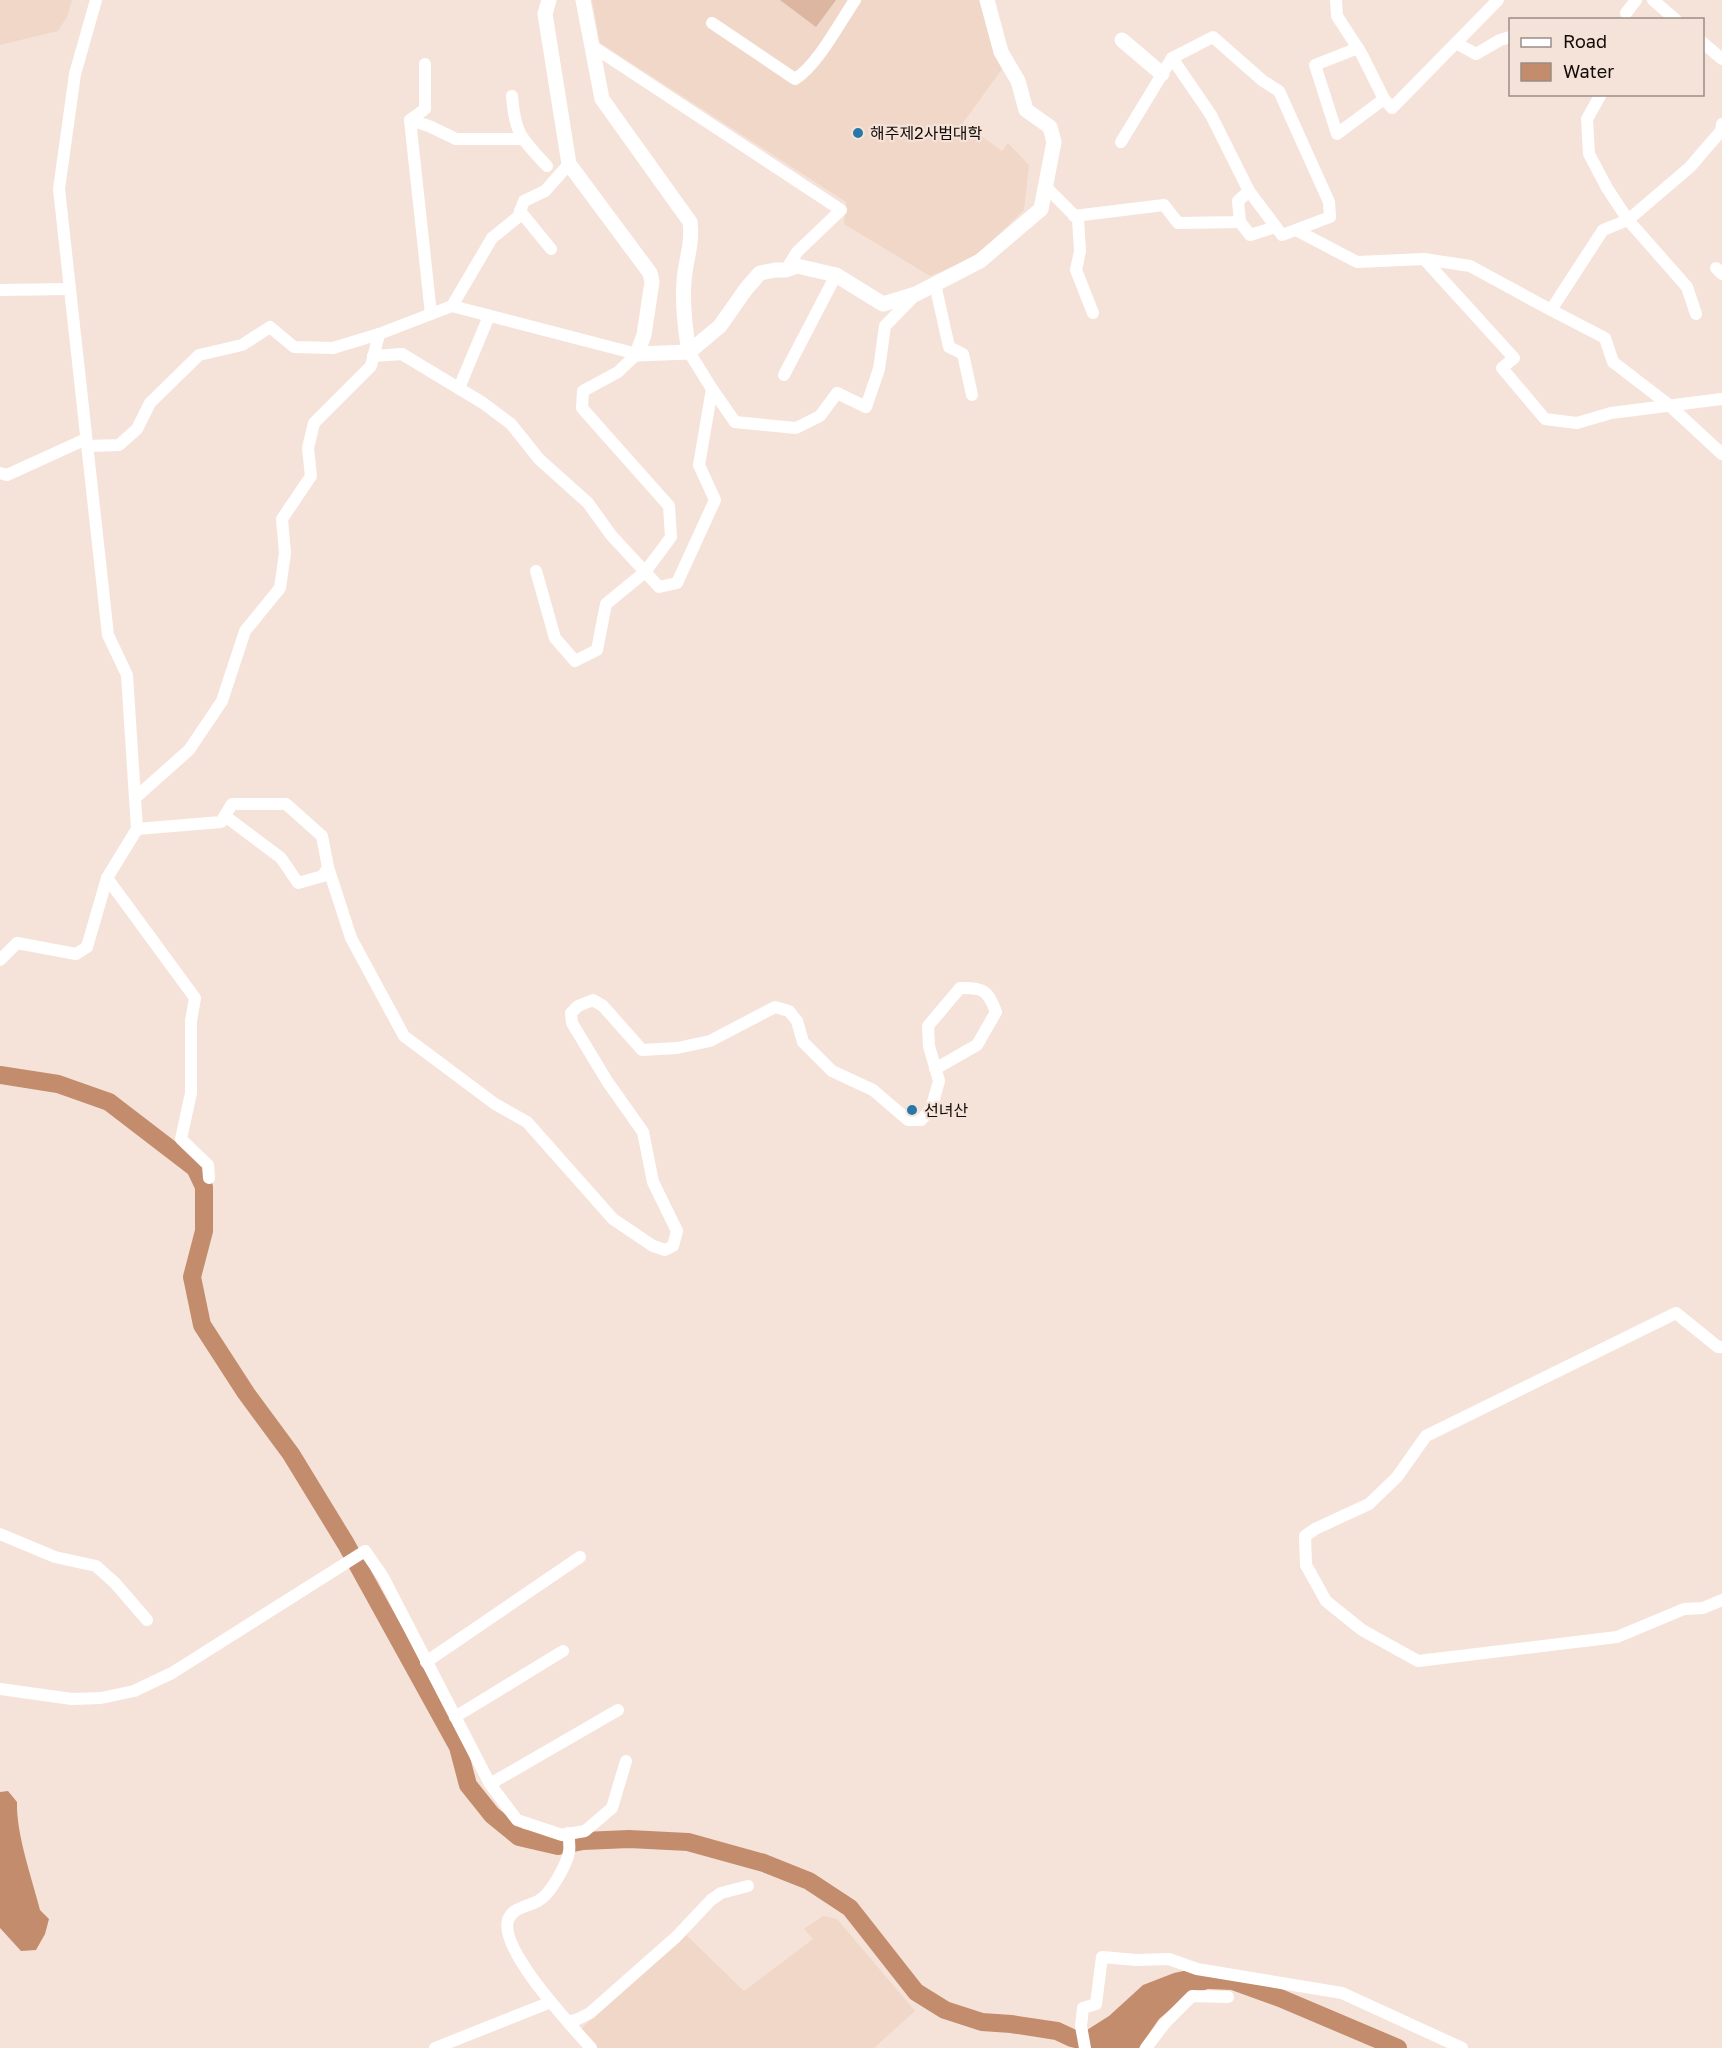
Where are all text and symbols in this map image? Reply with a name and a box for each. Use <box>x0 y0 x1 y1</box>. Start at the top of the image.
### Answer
legend <box>1509 18 1704 96</box>
text: Road <box>1563 30 1607 52</box>
text: Water <box>1563 60 1614 82</box>
place label: 해주제2사범대학 <box>870 123 983 143</box>
marker: 해주제2사범대학 <box>851 126 865 140</box>
place label: 선녀산 <box>924 1100 968 1120</box>
marker: 선녀산 <box>905 1103 919 1117</box>

